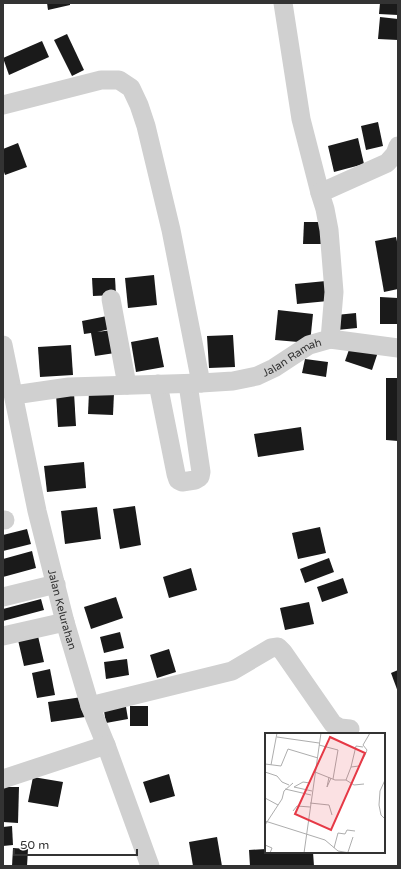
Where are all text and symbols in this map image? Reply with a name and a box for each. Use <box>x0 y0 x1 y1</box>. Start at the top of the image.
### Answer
street label: Jalan Ramah <box>260 335 323 379</box>
street label: Jalan Kelurahan <box>45 568 79 651</box>
inset map <box>265 733 385 853</box>
scale bar <box>14 831 137 857</box>
text: 50 m <box>20 838 49 852</box>

